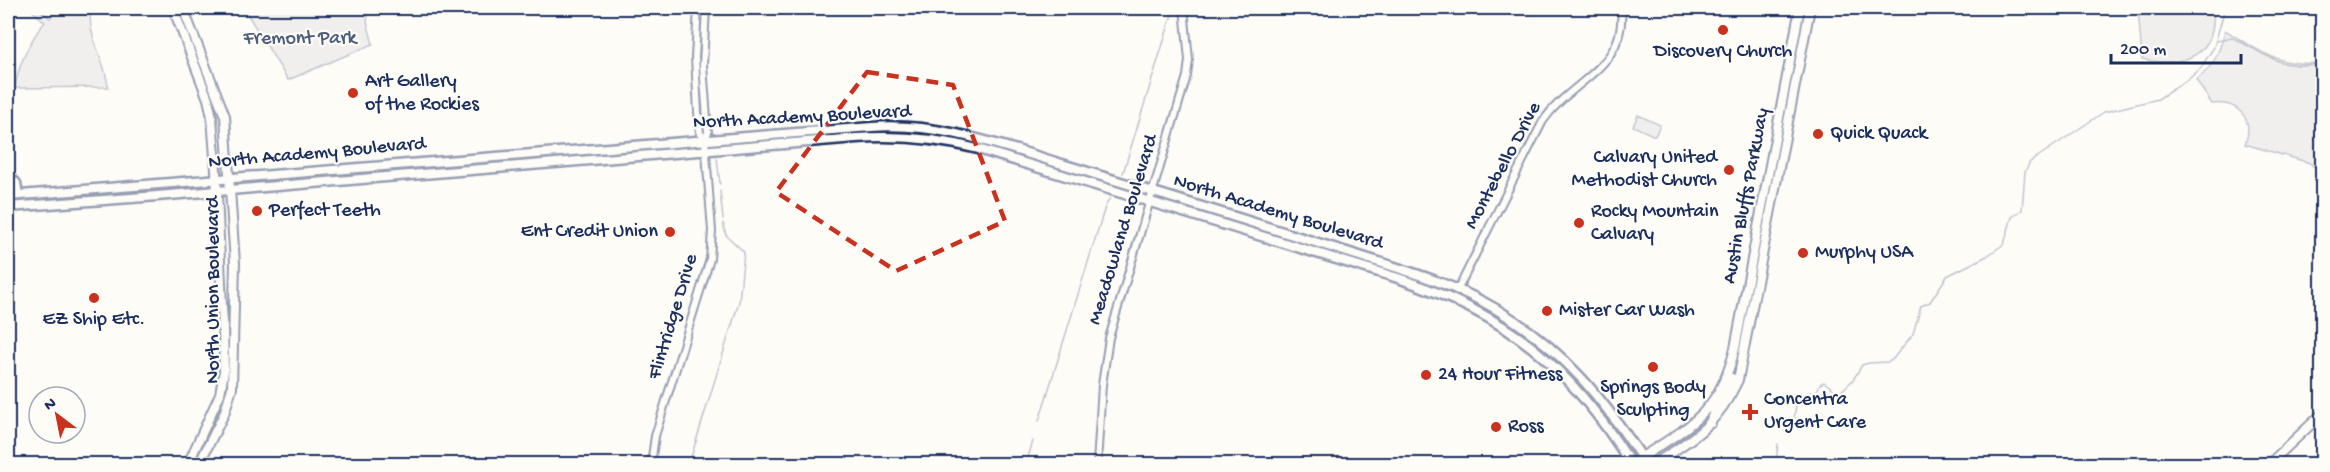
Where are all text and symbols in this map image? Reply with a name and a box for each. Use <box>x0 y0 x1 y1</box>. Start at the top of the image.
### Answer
marker: Discovery Church <box>1716 23 1730 37</box>
scale bar <box>2111 27 2242 65</box>
park label: Fremont Park <box>243 28 358 51</box>
text: 200 m <box>2120 40 2167 61</box>
place label: Discovery Church <box>1652 41 1792 64</box>
place label: Art Gallery of the Rockies <box>365 71 479 117</box>
marker: Art Gallery of the Rockies <box>346 86 360 100</box>
street label: Montebello Drive <box>1461 98 1547 233</box>
street label: North Academy Boulevard <box>692 101 914 135</box>
street label: Austin Bluffs Parkway <box>1719 106 1775 286</box>
place label: Quick Quack <box>1830 123 1929 146</box>
marker: Quick Quack <box>1811 127 1825 141</box>
street label: Meadowland Boulevard <box>1084 130 1165 328</box>
street label: North Academy Boulevard <box>207 133 429 175</box>
place label: Calvary United Methodist Church <box>1572 147 1719 193</box>
marker: Calvary United Methodist Church <box>1722 163 1736 177</box>
street label: North Academy Boulevard <box>1170 170 1388 257</box>
street label: North Union Boulevard <box>203 194 226 384</box>
place label: Perfect Teeth <box>268 200 381 223</box>
place label: Rocky Mountain Calvary <box>1591 201 1719 247</box>
marker: Perfect Teeth <box>250 204 264 218</box>
marker: Rocky Mountain Calvary <box>1572 216 1586 230</box>
place label: Ent Credit Union <box>521 221 658 244</box>
marker: Ent Credit Union <box>663 225 677 239</box>
place label: Murphy USA <box>1815 242 1914 265</box>
marker: Murphy USA <box>1796 246 1810 260</box>
street label: Flintridge Drive <box>644 251 704 383</box>
marker: EZ Ship Etc. <box>87 291 101 305</box>
place label: Mister Car Wash <box>1559 300 1695 323</box>
marker: Mister Car Wash <box>1540 304 1554 318</box>
place label: EZ Ship Etc. <box>43 309 145 332</box>
marker: Springs Body Sculpting <box>1646 360 1660 374</box>
place label: 24 Hour Fitness <box>1438 364 1563 387</box>
marker: 24 Hour Fitness <box>1419 368 1433 382</box>
place label: Springs Body Sculpting <box>1600 377 1706 423</box>
north arrow <box>27 385 87 445</box>
place label: Concentra Urgent Care <box>1764 389 1867 435</box>
text: N <box>41 394 61 416</box>
marker: Concentra Urgent Care <box>1741 403 1759 421</box>
place label: Ross <box>1508 416 1544 439</box>
marker: Ross <box>1489 420 1503 434</box>

